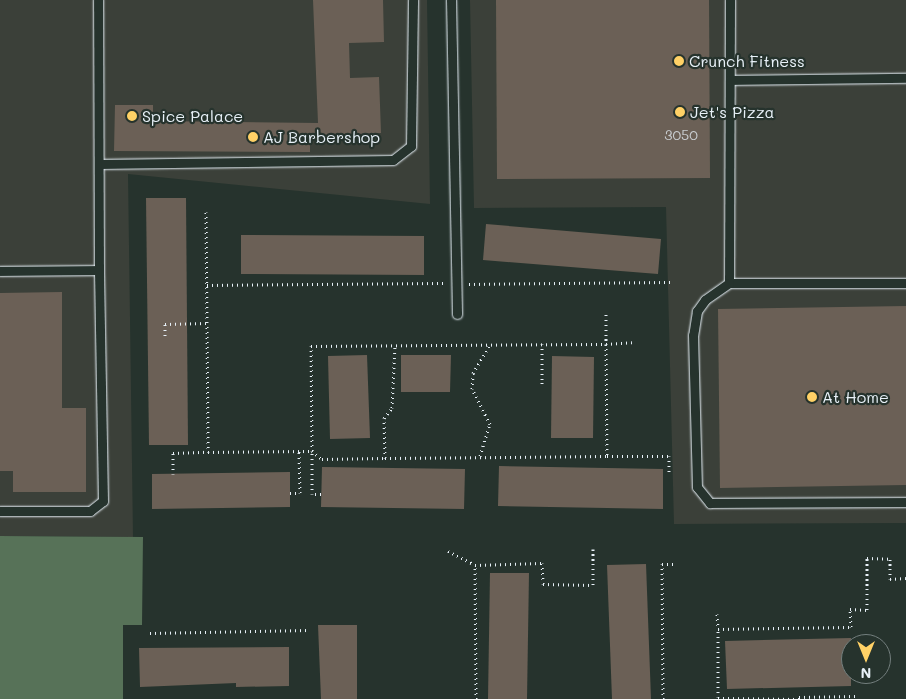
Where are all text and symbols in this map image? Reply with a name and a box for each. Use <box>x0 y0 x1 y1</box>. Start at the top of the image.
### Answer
place label: Crunch Fitness <box>689 51 805 71</box>
marker: Crunch Fitness <box>673 55 685 67</box>
place label: Jet's Pizza <box>690 102 775 122</box>
place label: Spice Palace <box>142 106 243 126</box>
marker: Jet's Pizza <box>674 106 686 118</box>
marker: Spice Palace <box>126 110 138 122</box>
place label: AJ Barbershop <box>263 127 380 147</box>
house number: 3050 <box>664 127 698 143</box>
marker: AJ Barbershop <box>247 131 259 143</box>
place label: At Home <box>822 387 889 407</box>
marker: At Home <box>806 391 818 403</box>
north arrow <box>841 634 891 684</box>
text: N <box>861 664 871 683</box>

